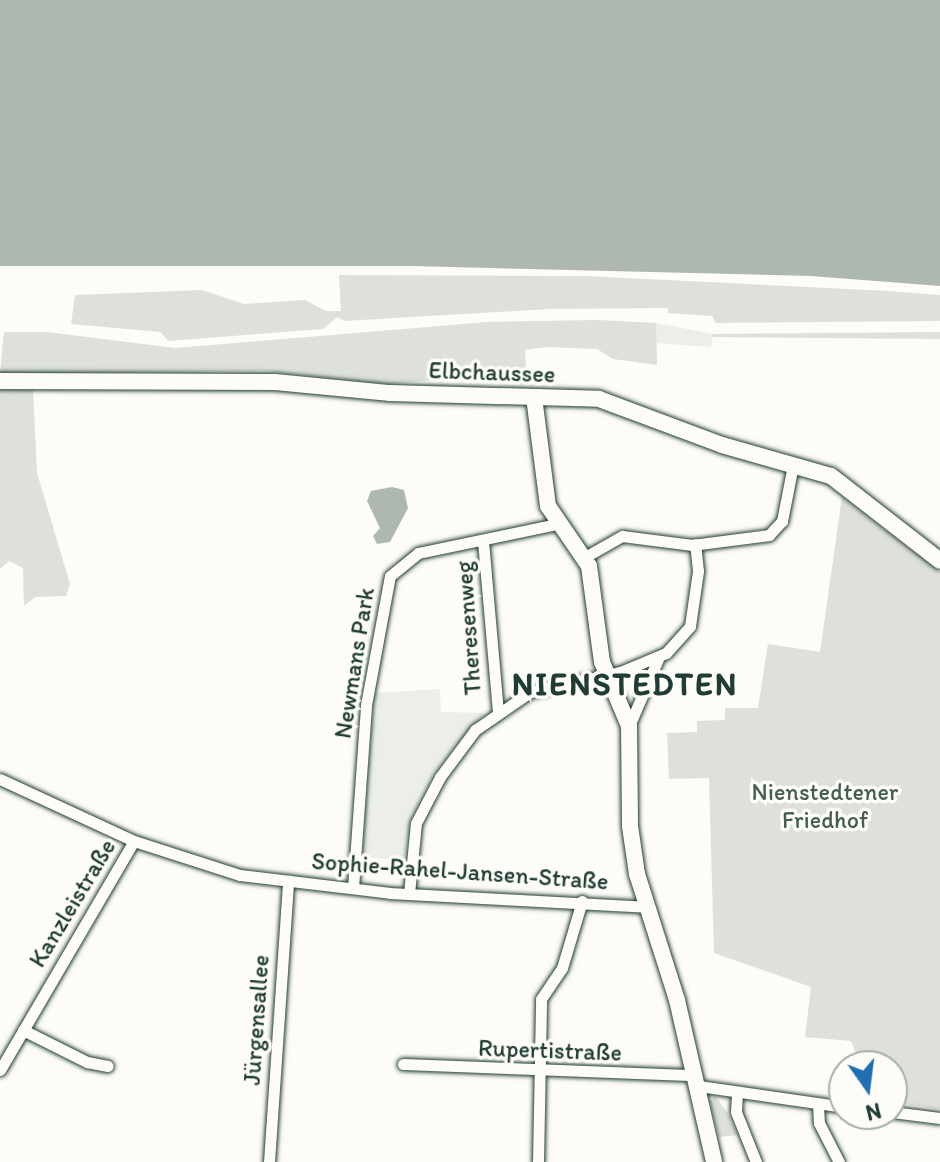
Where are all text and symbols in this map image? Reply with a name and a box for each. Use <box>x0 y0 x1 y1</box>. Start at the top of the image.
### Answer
street label: Elbchaussee <box>428 355 556 389</box>
street label: Theresenweg <box>449 560 487 696</box>
street label: Newmans Park <box>328 586 380 740</box>
district label: NIENSTEDTEN <box>512 665 738 703</box>
park label: Nienstedtener Friedhof <box>752 778 898 834</box>
street label: Kanzleistraße <box>22 834 122 972</box>
street label: Sophie-Rahel-Jansen-Straße <box>311 846 609 896</box>
street label: Jürgensallee <box>237 954 275 1086</box>
street label: Rupertistraße <box>478 1033 622 1067</box>
north arrow <box>828 1050 908 1130</box>
text: N <box>863 1097 884 1127</box>

